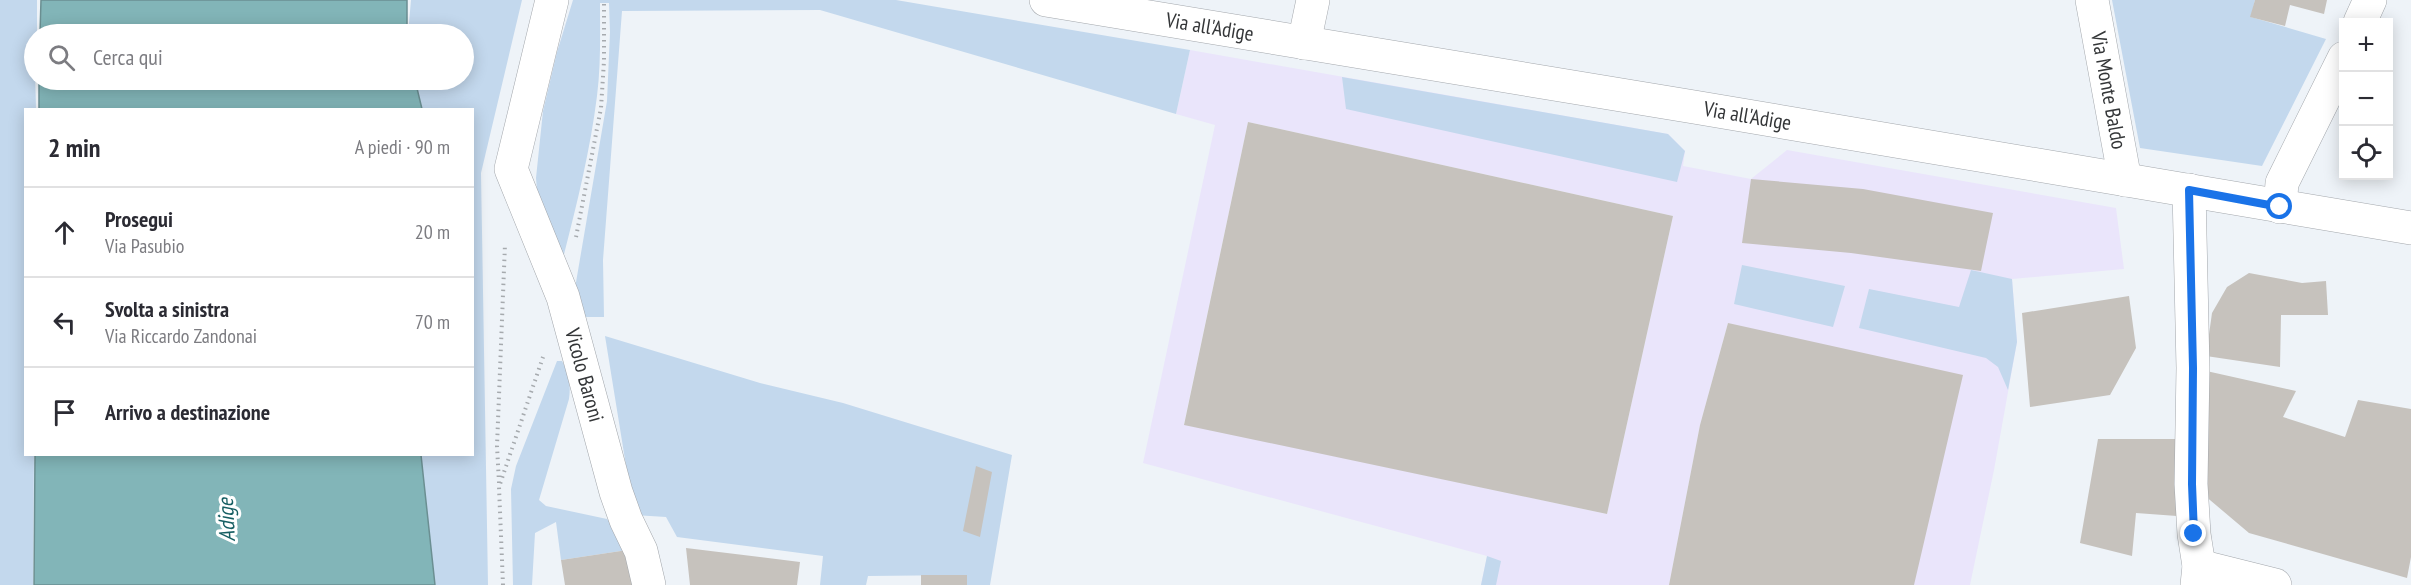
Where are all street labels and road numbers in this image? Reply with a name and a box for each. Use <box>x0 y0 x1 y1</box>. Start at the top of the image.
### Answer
street label: Via all'Adige <box>1163 6 1256 47</box>
street label: Via Monte Baldo <box>2085 28 2133 151</box>
street label: Via all'Adige <box>1701 95 1793 136</box>
street label: Vicolo Baroni <box>559 324 610 425</box>

